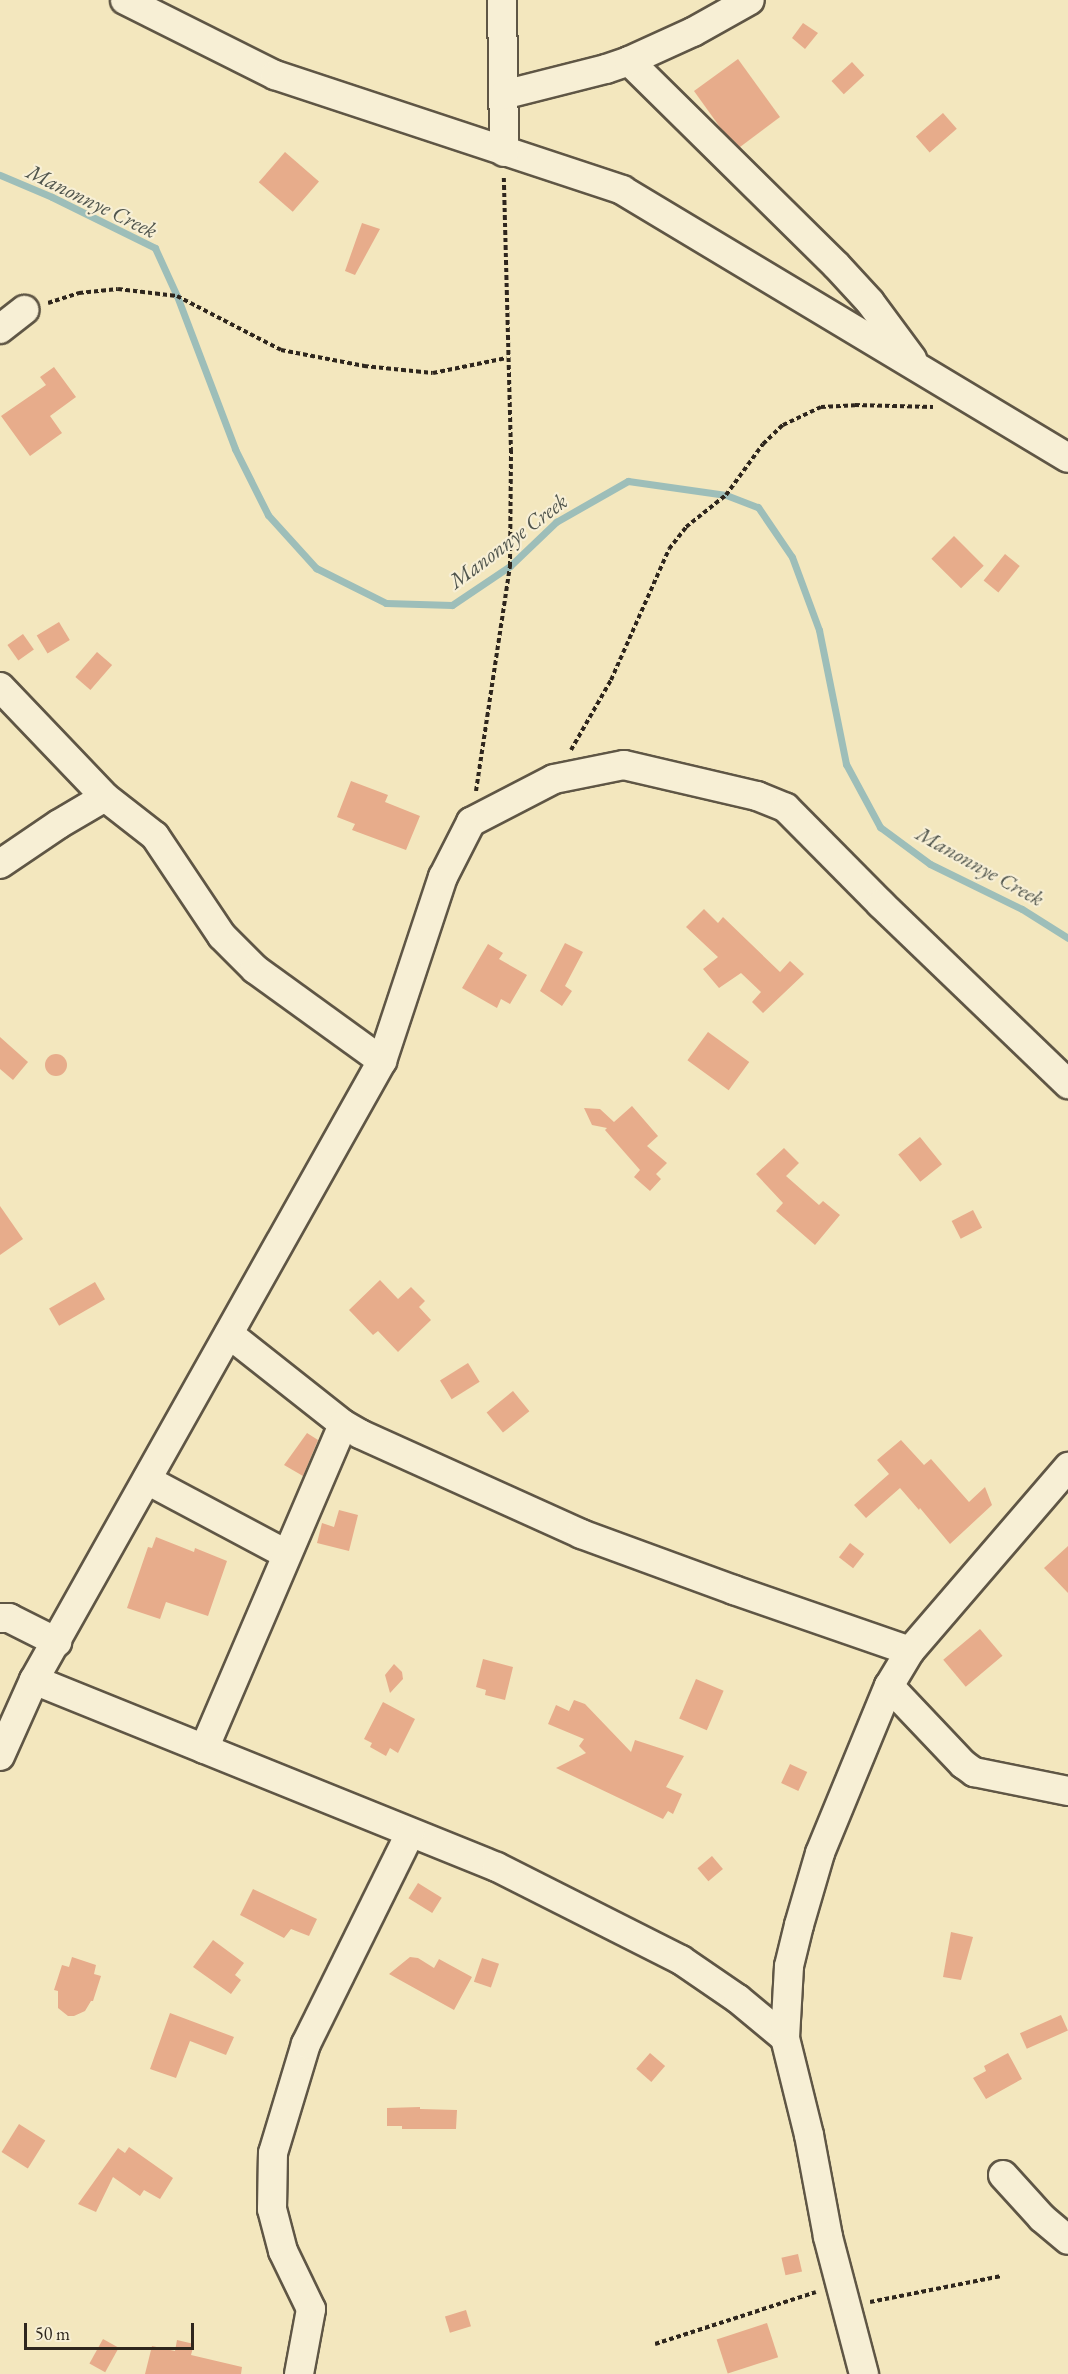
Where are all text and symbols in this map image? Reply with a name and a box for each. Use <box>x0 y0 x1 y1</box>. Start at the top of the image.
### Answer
water label: Manonnye Creek <box>22 158 162 244</box>
water label: Manonnye Creek <box>443 488 573 594</box>
water label: Manonnye Creek <box>912 820 1048 912</box>
scale bar <box>27 2311 196 2349</box>
text: 50 m <box>35 2322 70 2345</box>

